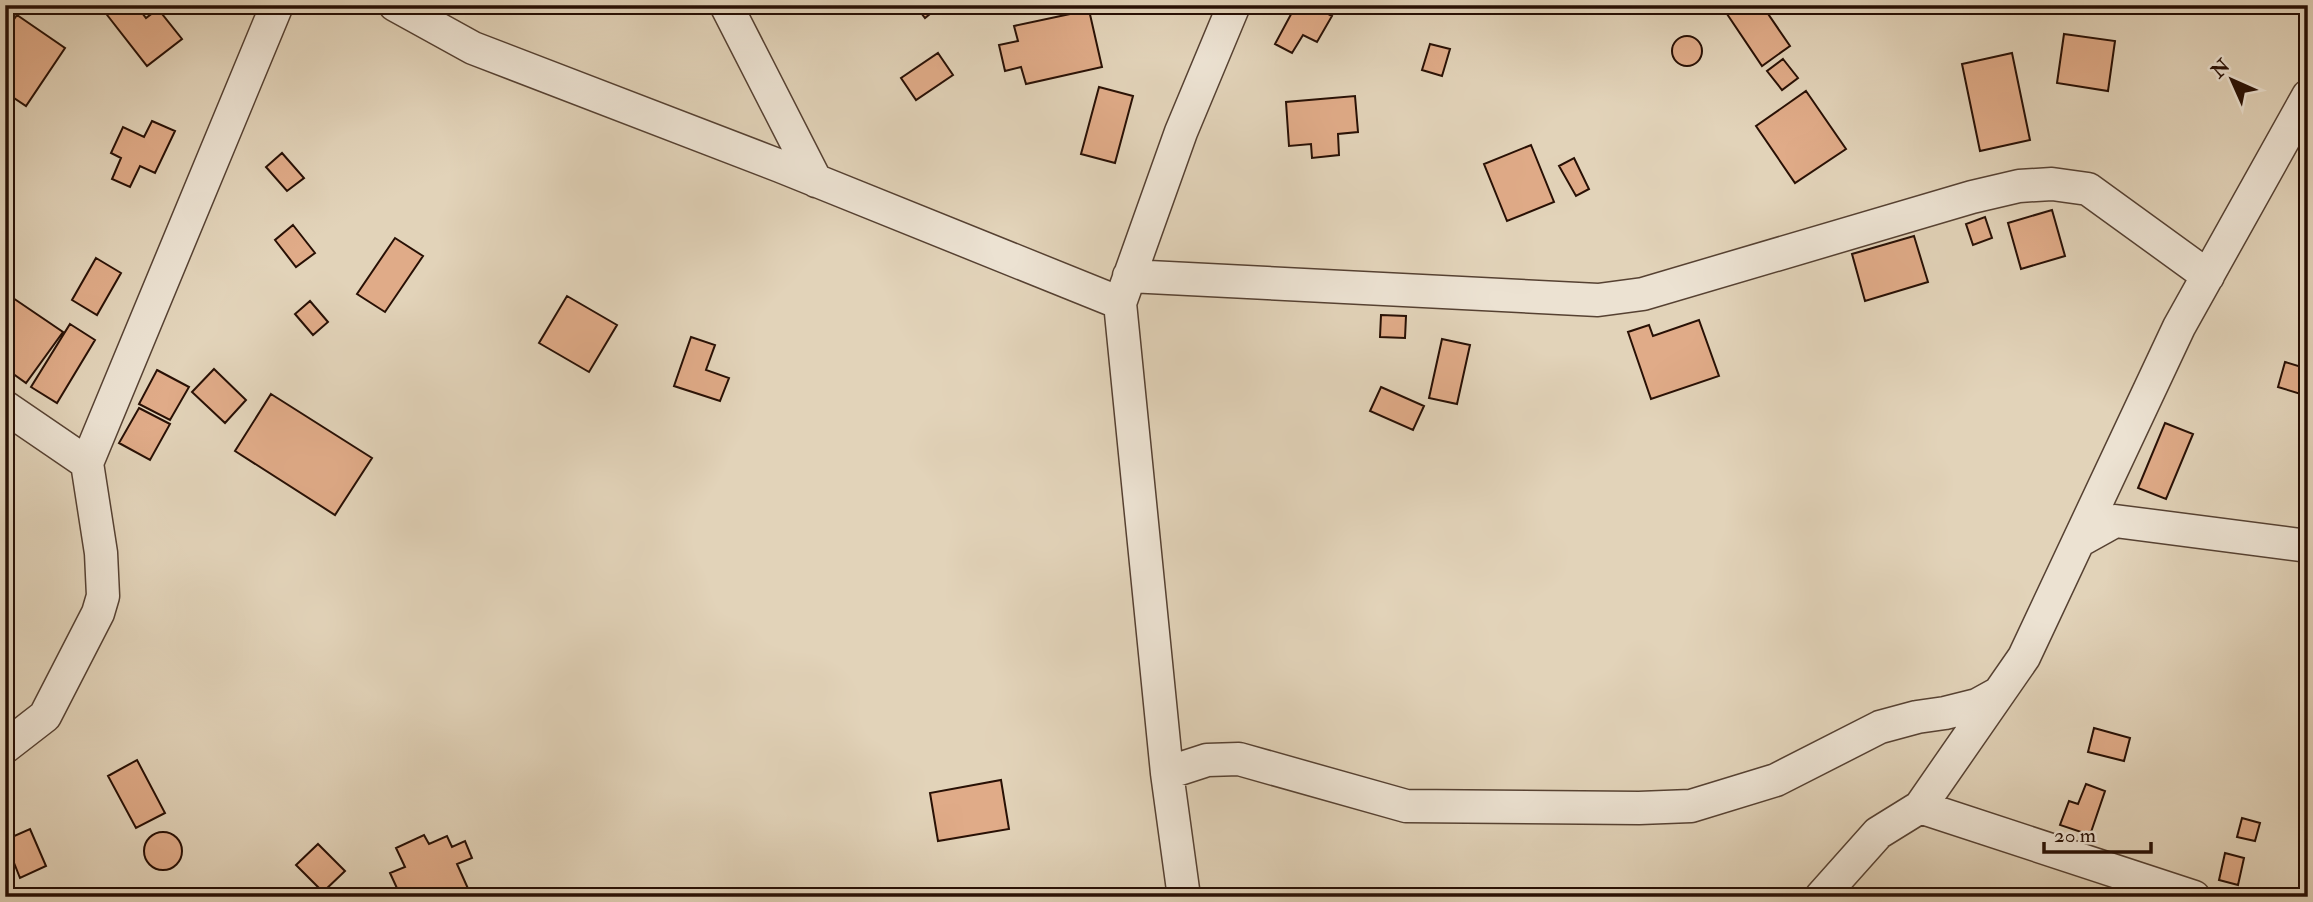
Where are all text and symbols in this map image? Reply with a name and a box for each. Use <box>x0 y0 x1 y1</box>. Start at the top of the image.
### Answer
north arrow <box>2198 46 2268 116</box>
text: N <box>2205 53 2236 84</box>
scale bar <box>2044 811 2150 855</box>
text: 20 m <box>2054 822 2096 849</box>

